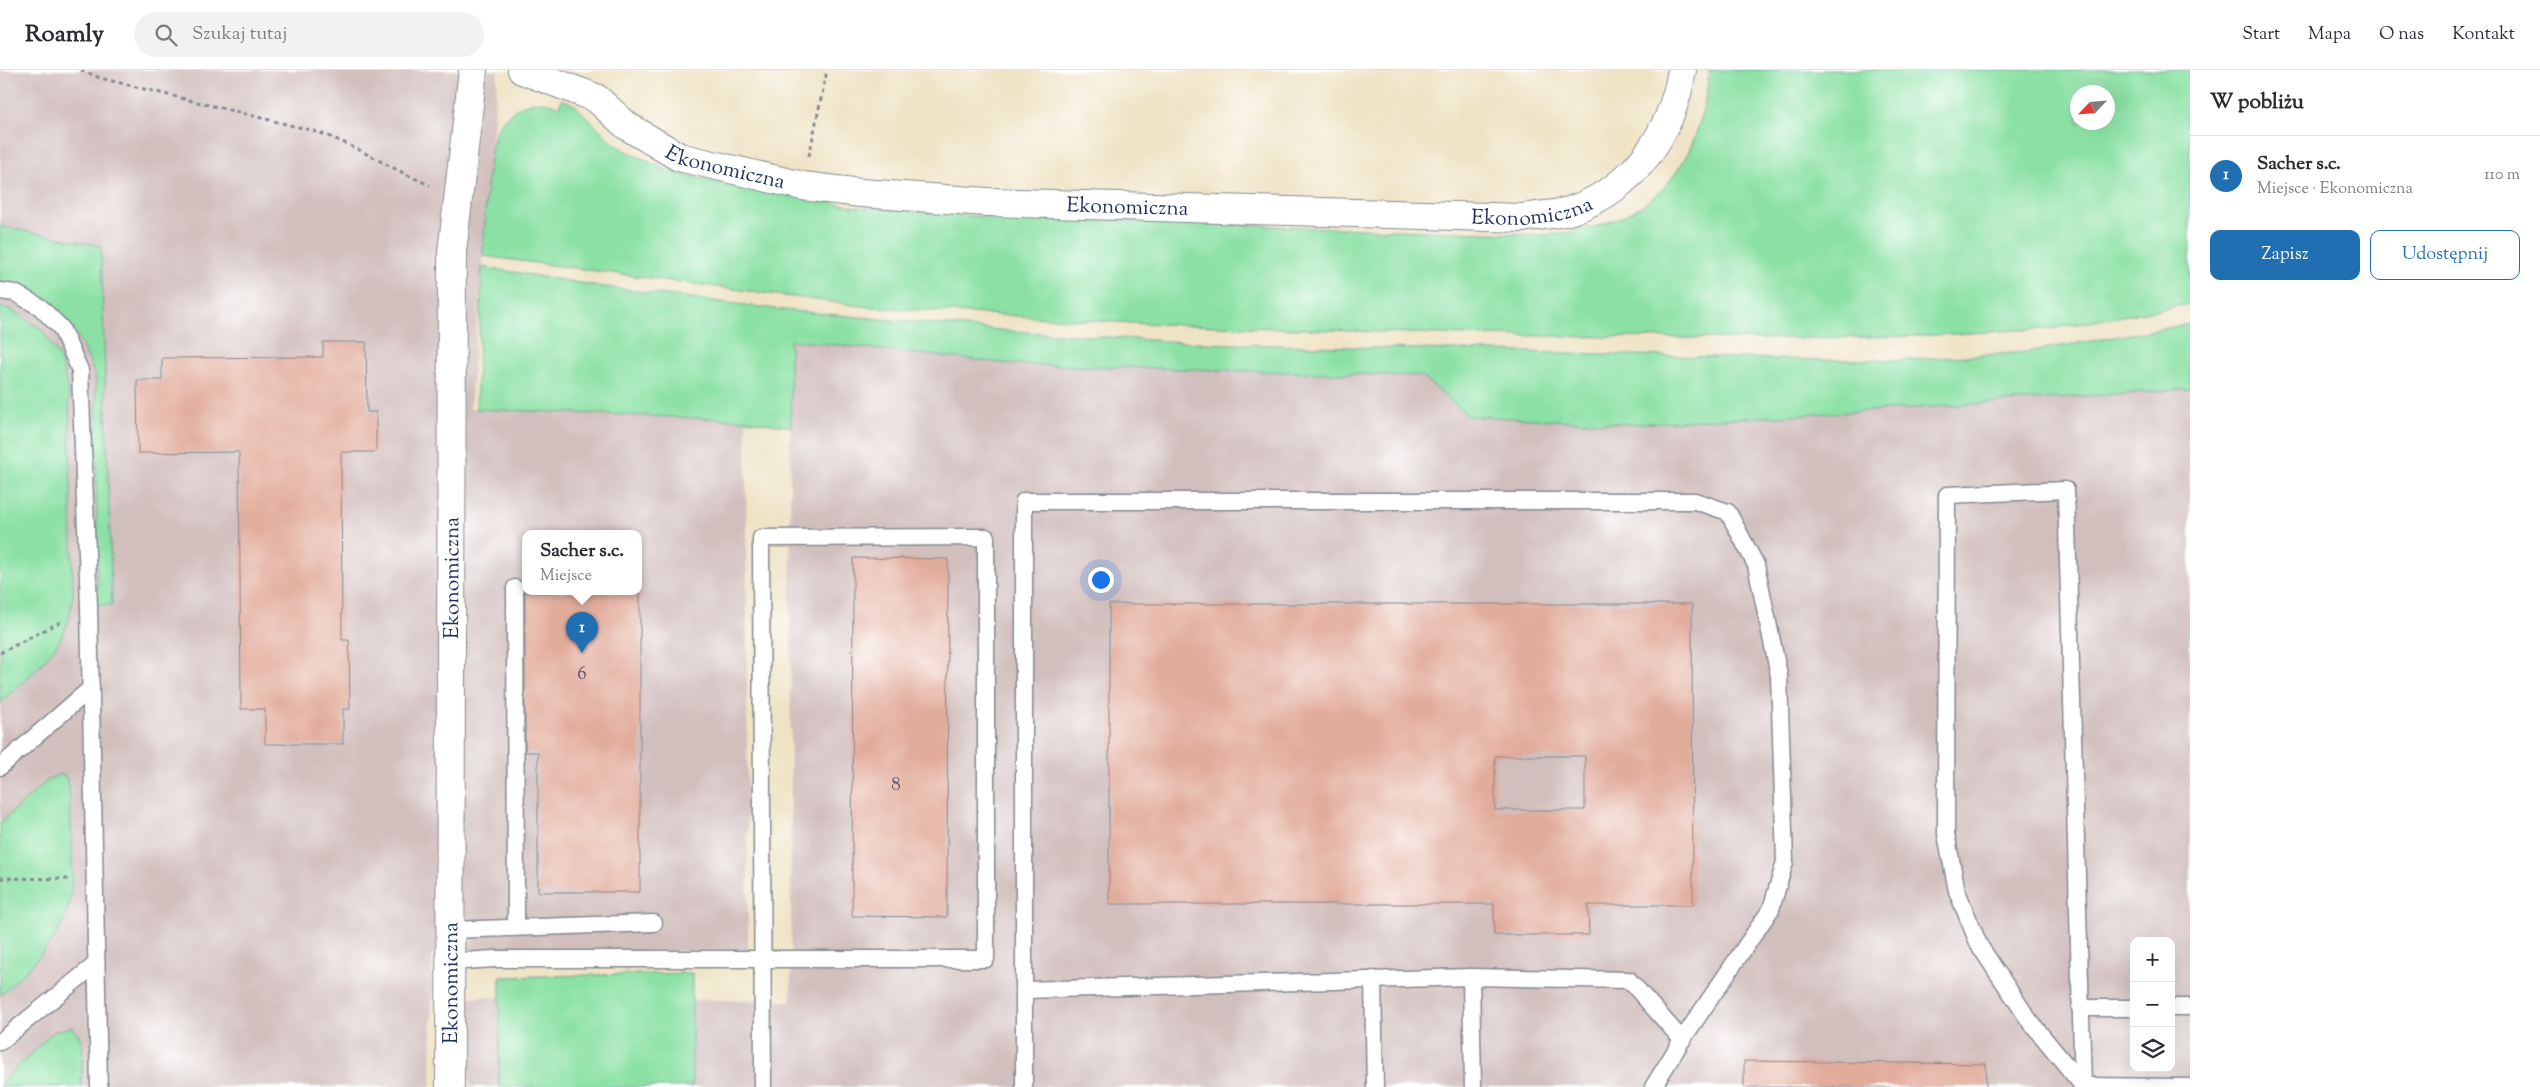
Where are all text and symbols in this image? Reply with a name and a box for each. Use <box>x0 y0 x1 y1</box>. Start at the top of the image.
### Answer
search box <box>134 12 484 57</box>
text: Roamly <box>25 18 104 52</box>
icon: search <box>152 21 180 49</box>
text: Szukaj tutaj <box>192 21 287 48</box>
text: Start <box>2242 22 2280 48</box>
text: Mapa <box>2308 22 2351 48</box>
text: O nas <box>2379 22 2424 48</box>
text: Kontakt <box>2452 22 2515 48</box>
north arrow <box>2070 85 2115 130</box>
text: W pobliżu <box>2210 88 2304 118</box>
street label: Ekonomiczna <box>659 139 788 198</box>
text: Sacher s.c. <box>2257 151 2341 178</box>
text: 1 <box>2223 164 2229 187</box>
text: 110 m <box>2484 164 2520 187</box>
text: Miejsce · Ekonomiczna <box>2257 178 2413 201</box>
street label: Ekonomiczna <box>1471 190 1599 235</box>
street label: Ekonomiczna <box>1066 191 1189 225</box>
button: Zapisz <box>2210 230 2360 280</box>
button: Udostępnij <box>2370 230 2520 280</box>
street label: Ekonomiczna <box>438 517 468 639</box>
popup <box>522 530 642 595</box>
text: Sacher s.c. <box>540 538 624 565</box>
text: Miejsce <box>540 565 592 588</box>
your location <box>1088 567 1114 593</box>
pin: 1 <box>566 612 598 653</box>
house number: 6 <box>577 661 587 688</box>
house number: 8 <box>891 772 901 799</box>
street label: Ekonomiczna <box>437 922 467 1044</box>
map controls <box>2130 937 2175 1072</box>
button: + <box>2130 937 2175 982</box>
button: − <box>2130 982 2175 1027</box>
button: layers <box>2130 1027 2175 1072</box>

